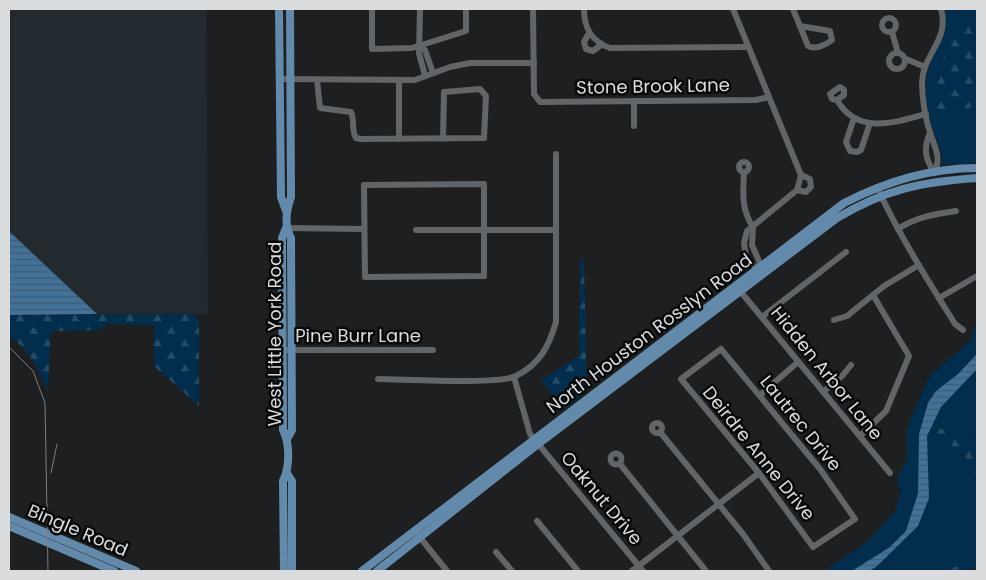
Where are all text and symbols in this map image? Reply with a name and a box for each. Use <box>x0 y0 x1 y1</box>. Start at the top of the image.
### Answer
street label: Stone Brook Lane <box>576 72 730 100</box>
street label: West Little York Road <box>262 242 287 426</box>
street label: North Houston Rosslyn Road <box>541 247 757 419</box>
street label: Hidden Arbor Lane <box>765 301 889 445</box>
street label: Pine Burr Lane <box>295 323 421 348</box>
street label: Lautrec Drive <box>755 370 847 476</box>
street label: Deirdre Anne Drive <box>697 381 821 525</box>
street label: Oaknut Drive <box>555 446 649 550</box>
street label: Bingle Road <box>24 498 132 562</box>

